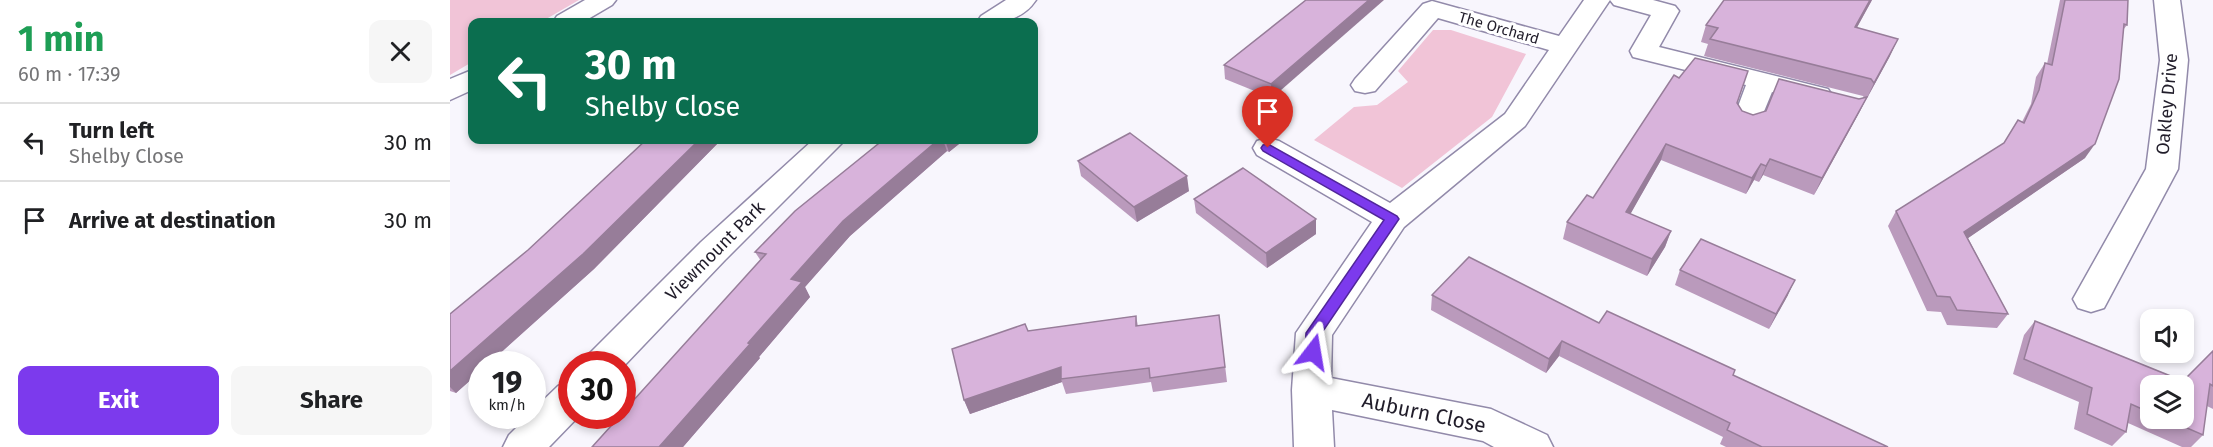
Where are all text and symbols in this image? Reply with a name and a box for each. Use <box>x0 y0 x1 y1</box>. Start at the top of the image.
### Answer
street label: The Orchard <box>1457 8 1541 48</box>
text: 1 min <box>18 17 105 61</box>
button: close <box>369 20 432 83</box>
text: 30 m <box>585 40 677 90</box>
icon: left <box>486 42 564 120</box>
street label: Oakley Drive <box>2152 52 2182 156</box>
text: 60 m · 17:39 <box>18 62 120 86</box>
pin <box>1242 86 1293 148</box>
text: Shelby Close <box>585 91 740 123</box>
icon: arrive <box>1251 95 1284 128</box>
text: Turn left <box>69 117 154 144</box>
icon: left <box>18 126 51 159</box>
text: 30 m <box>384 129 432 156</box>
text: Shelby Close <box>69 144 184 168</box>
street label: Viewmount Park <box>661 196 770 305</box>
icon: arrive <box>18 204 51 237</box>
text: Arrive at destination <box>69 207 276 234</box>
text: 30 m <box>384 207 432 234</box>
map controls <box>2140 309 2194 429</box>
button: sound <box>2140 309 2194 363</box>
position arrow <box>1281 320 1345 384</box>
speed limit sign: 30 <box>558 351 636 429</box>
text: 19 <box>492 365 522 401</box>
button: Exit <box>18 366 219 435</box>
button: Share <box>231 366 432 435</box>
button: layers <box>2140 375 2194 429</box>
street label: Auburn Close <box>1360 387 1488 439</box>
text: km/h <box>488 396 526 414</box>

